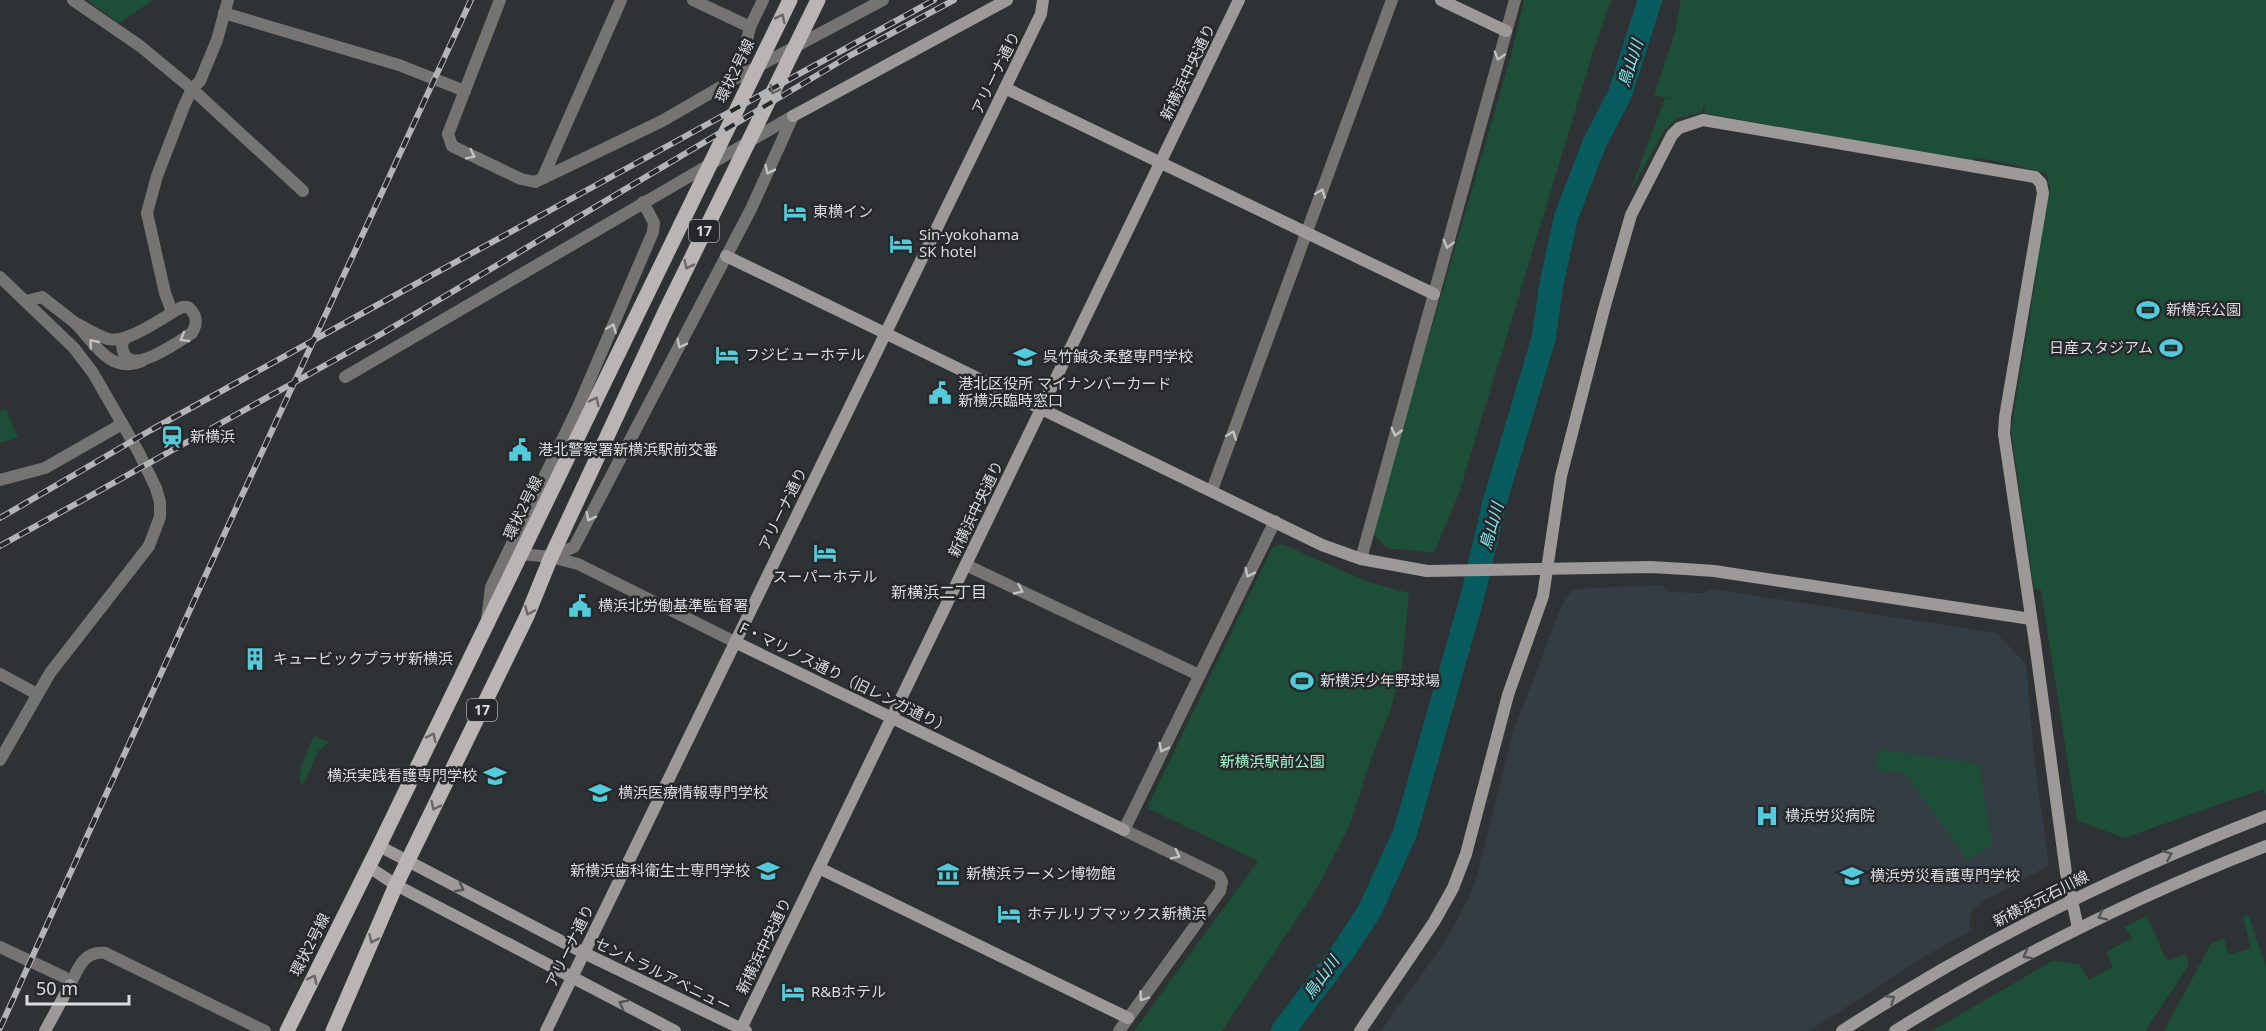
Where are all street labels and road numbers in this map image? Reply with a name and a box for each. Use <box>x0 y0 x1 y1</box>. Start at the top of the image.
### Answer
street label: 新横浜中央通り <box>1155 20 1219 123</box>
street label: アリーナ通り <box>966 28 1024 117</box>
street label: 環状2号線 <box>710 35 758 106</box>
road number: 17 <box>689 220 719 242</box>
street label: 新横浜中央通り <box>943 457 1007 560</box>
street label: アリーナ通り <box>753 464 811 553</box>
street label: 環状2号線 <box>498 472 546 543</box>
street label: F・マリノス通り（旧レンガ通り） <box>736 617 954 737</box>
road number: 17 <box>467 699 497 721</box>
street label: 新横浜元石川線 <box>1989 865 2092 931</box>
street label: 新横浜中央通り <box>731 894 795 997</box>
street label: アリーナ通り <box>540 901 598 990</box>
street label: 環状2号線 <box>285 909 334 980</box>
street label: セントラルアベニュー <box>592 932 735 1016</box>

